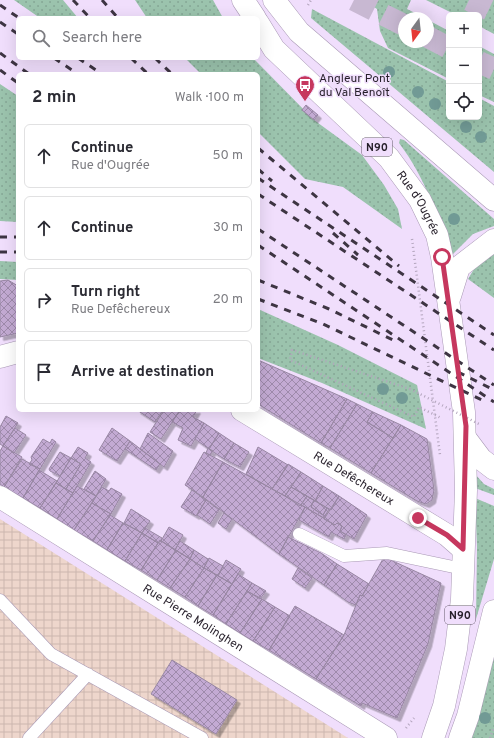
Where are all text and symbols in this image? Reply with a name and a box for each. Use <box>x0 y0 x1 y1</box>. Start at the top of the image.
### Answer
north arrow <box>398 12 434 48</box>
map controls <box>446 12 482 120</box>
button: + <box>446 12 482 48</box>
search box <box>16 16 260 60</box>
icon: search <box>30 27 52 49</box>
text: Search here <box>62 29 142 48</box>
button: − <box>446 48 482 84</box>
place label: Angleur Pont du Val Benoît <box>319 71 390 101</box>
bus stop icon: Angleur Pont du Val Benoît <box>294 74 316 102</box>
button: locate <box>446 84 482 120</box>
text: 2 min <box>32 87 76 109</box>
text: Walk · 100 m <box>175 90 244 106</box>
road number: N90 <box>362 138 392 156</box>
text: Continue <box>71 139 133 158</box>
icon: ahead <box>33 145 55 167</box>
text: 50 m <box>213 148 243 164</box>
text: Rue d'Ougrée <box>71 158 150 174</box>
street label: Rue d'Ougrée <box>392 168 443 238</box>
icon: ahead <box>33 217 55 239</box>
text: Continue <box>71 219 133 238</box>
text: 30 m <box>213 220 243 236</box>
route start <box>433 248 451 266</box>
text: Turn right <box>71 283 140 302</box>
icon: right <box>33 289 55 311</box>
text: 20 m <box>213 292 243 308</box>
text: Rue Defêchereux <box>71 302 170 318</box>
icon: arrive <box>33 361 55 383</box>
text: Arrive at destination <box>71 363 214 382</box>
street label: Rue Defêchereux <box>310 448 397 510</box>
route end <box>409 509 427 527</box>
street label: Rue Pierre Molinghen <box>139 581 246 656</box>
road number: N90 <box>445 606 475 624</box>

